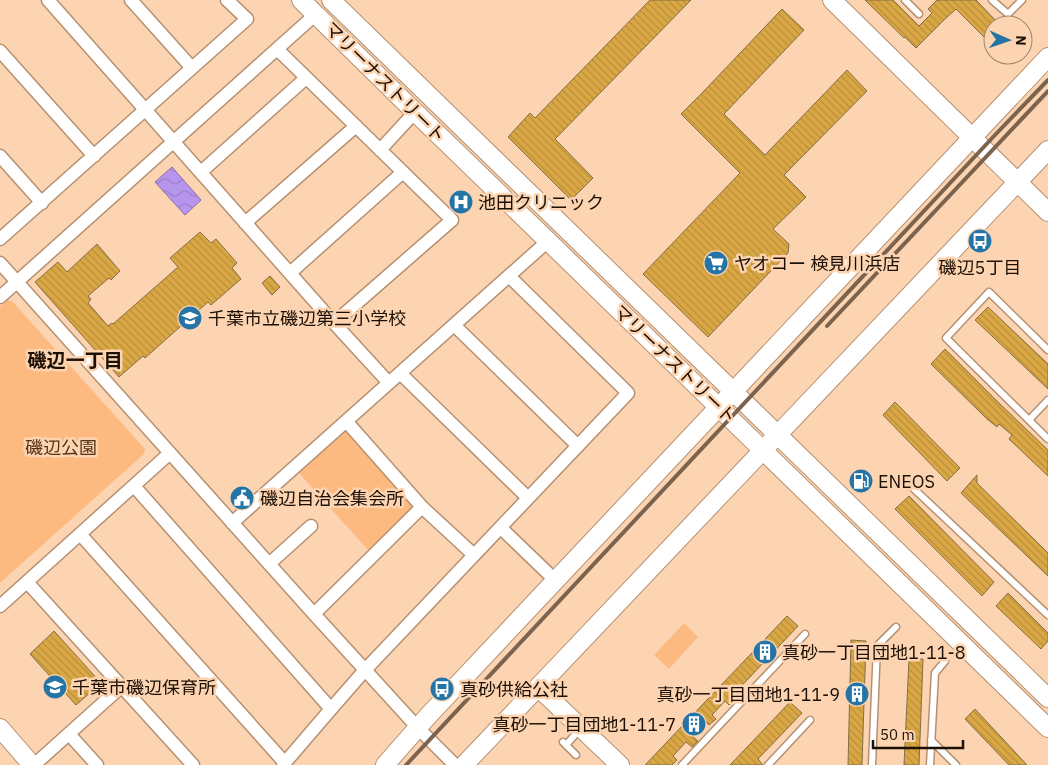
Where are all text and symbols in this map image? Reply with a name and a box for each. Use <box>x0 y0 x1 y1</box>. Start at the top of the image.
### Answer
north arrow <box>983 15 1033 65</box>
street label: マリーナストリート <box>320 17 450 147</box>
text: N <box>1012 35 1030 46</box>
hospital icon: 池田クリニック <box>448 189 474 215</box>
place label: 池田クリニック <box>478 191 604 214</box>
bus stop icon: 磯辺5丁目 <box>967 228 993 254</box>
supermarket icon: ヤオコー 検見川浜店 <box>703 250 729 276</box>
place label: ヤオコー 検見川浜店 <box>734 252 900 275</box>
place label: 磯辺5丁目 <box>939 256 1021 279</box>
street label: マリーナストリート <box>609 299 741 429</box>
school or university icon: 千葉市立磯辺第三小学校 <box>177 305 203 331</box>
place label: 千葉市立磯辺第三小学校 <box>208 307 406 330</box>
district label: 磯辺一丁目 <box>27 348 123 372</box>
park label: 磯辺公園 <box>25 436 97 459</box>
fuel station icon: ENEOS <box>848 468 874 494</box>
place label: ENEOS <box>878 470 935 493</box>
public building icon: 磯辺自治会集会所 <box>229 485 255 511</box>
place label: 磯辺自治会集会所 <box>260 487 404 510</box>
building icon: 真砂一丁目団地1-11-8 <box>752 639 778 665</box>
place label: 真砂一丁目団地1-11-8 <box>782 641 966 664</box>
school or university icon: 千葉市磯辺保育所 <box>42 674 68 700</box>
place label: 千葉市磯辺保育所 <box>72 676 216 699</box>
bus stop icon: 真砂供給公社 <box>429 676 455 702</box>
place label: 真砂供給公社 <box>460 678 568 701</box>
building icon: 真砂一丁目団地1-11-9 <box>844 681 870 707</box>
place label: 真砂一丁目団地1-11-9 <box>656 683 840 706</box>
building icon: 真砂一丁目団地1-11-7 <box>681 711 707 737</box>
place label: 真砂一丁目団地1-11-7 <box>492 713 676 736</box>
scale bar <box>873 718 963 750</box>
text: 50 m <box>880 725 915 744</box>

